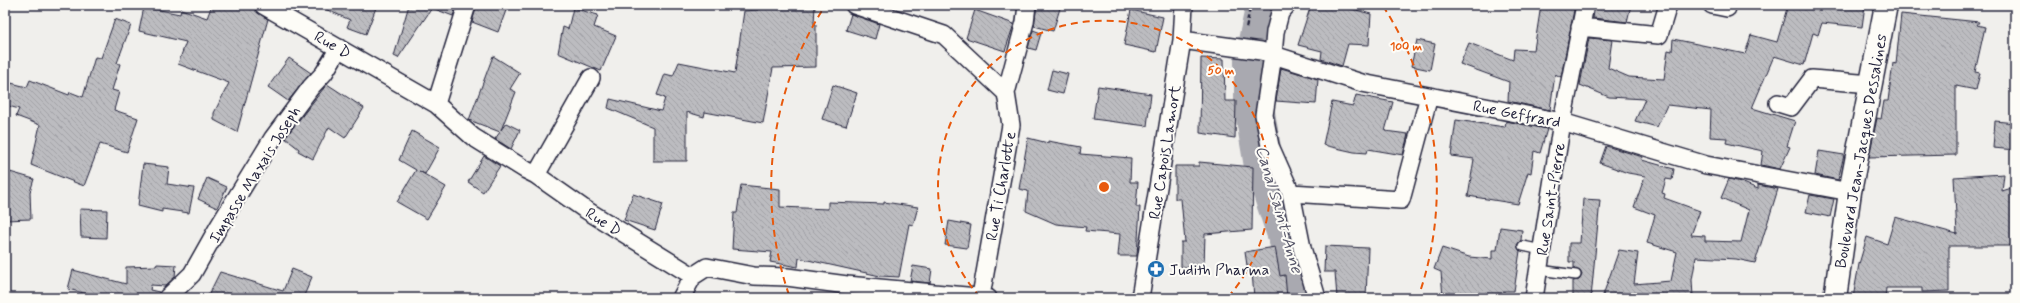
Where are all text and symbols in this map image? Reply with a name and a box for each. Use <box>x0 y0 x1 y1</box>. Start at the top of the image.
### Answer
street label: Rue D <box>310 26 354 64</box>
street label: Boulevard Jean-Jacques Dessalines <box>1830 32 1892 270</box>
text: 100 m <box>1390 39 1423 55</box>
text: 50 m <box>1208 63 1235 79</box>
street label: Rue Capois Lamort <box>1144 83 1187 221</box>
street label: Rue Geffrard <box>1471 96 1562 133</box>
street label: Impasse Maxais Joseph <box>205 102 306 247</box>
street label: Rue Ti Charlotte <box>982 130 1021 243</box>
street label: Rue Saint-Pierre <box>1532 141 1571 257</box>
water label: Canal Saint-Anne <box>1250 143 1308 277</box>
centre of rings <box>1097 180 1111 194</box>
street label: Rue D <box>581 203 625 242</box>
pharmacy icon: Judith Pharma <box>1146 259 1166 279</box>
place label: Judith Pharma <box>1169 260 1269 281</box>

